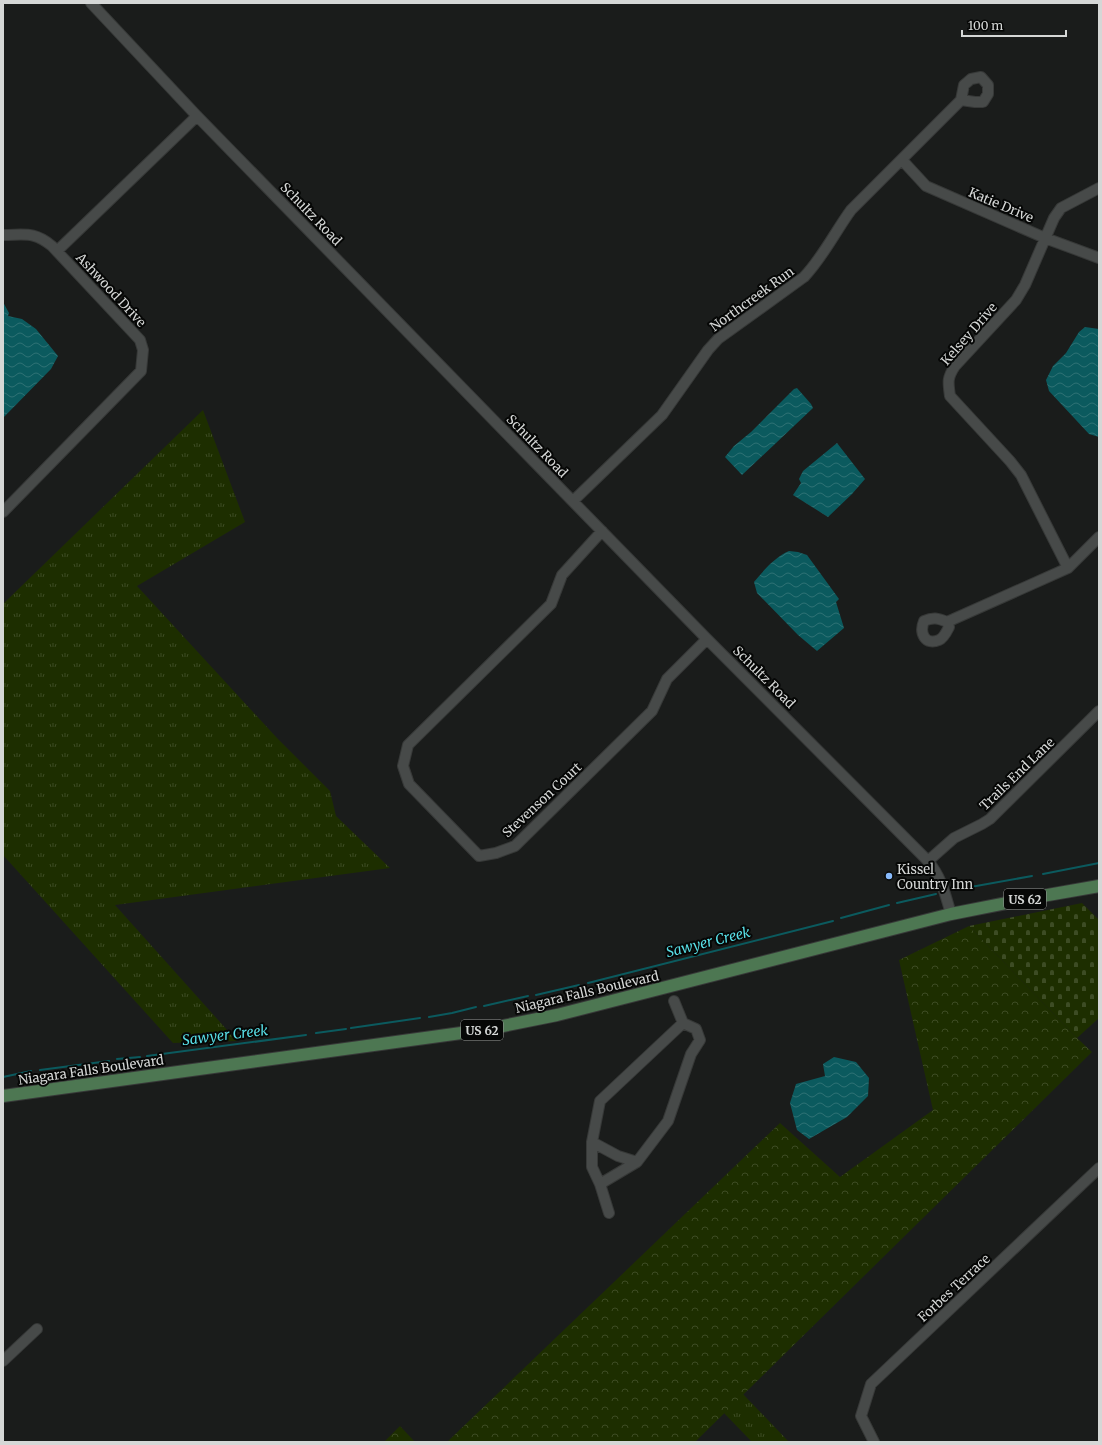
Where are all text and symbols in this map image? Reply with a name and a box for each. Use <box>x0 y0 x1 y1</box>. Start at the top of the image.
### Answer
scale bar <box>962 12 1066 38</box>
text: 100 m <box>968 18 1003 33</box>
street label: Schultz Road <box>277 179 345 249</box>
street label: Katie Drive <box>966 184 1036 226</box>
street label: Ashwood Drive <box>72 249 150 331</box>
street label: Northcreek Run <box>707 263 798 335</box>
street label: Kelsey Drive <box>937 299 1001 369</box>
street label: Schultz Road <box>503 411 571 481</box>
street label: Schultz Road <box>729 642 799 712</box>
street label: Trails End Lane <box>976 734 1058 814</box>
street label: Stevenson Court <box>499 759 585 841</box>
place label: Kissel Country Inn <box>897 861 974 893</box>
marker: Kissel Country Inn <box>884 871 894 881</box>
road number: US 62 <box>1004 889 1046 909</box>
water label: Sawyer Creek <box>664 923 752 961</box>
street label: Niagara Falls Boulevard <box>514 967 661 1017</box>
road number: US 62 <box>461 1020 503 1040</box>
water label: Sawyer Creek <box>181 1021 269 1049</box>
street label: Niagara Falls Boulevard <box>17 1051 165 1089</box>
street label: Forbes Terrace <box>914 1250 994 1326</box>

